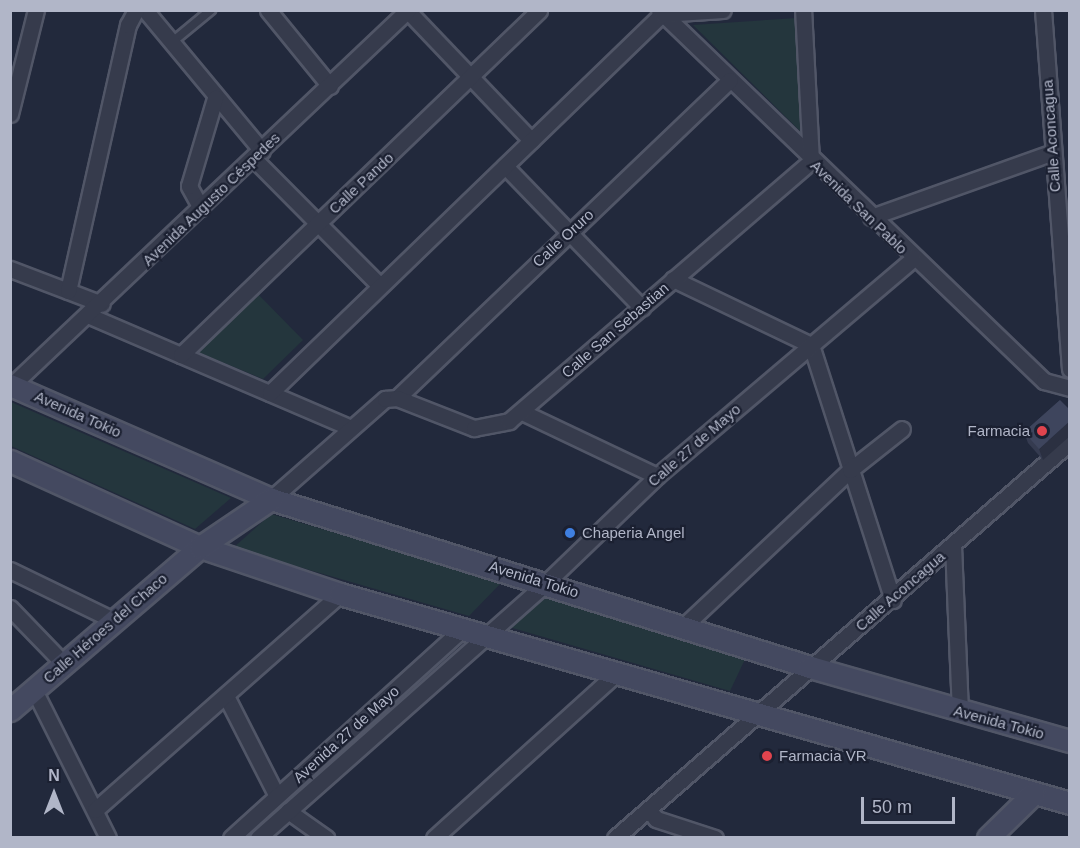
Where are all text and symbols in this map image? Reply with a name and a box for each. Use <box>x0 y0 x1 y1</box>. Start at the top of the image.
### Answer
street label: Calle Aconcagua <box>1038 79 1064 193</box>
street label: Avenida Augusto Céspedes <box>138 128 284 270</box>
street label: Calle Pando <box>325 149 397 217</box>
street label: Avenida San Pablo <box>807 156 911 258</box>
street label: Calle Oruro <box>529 205 597 271</box>
street label: Calle San Sebastian <box>558 279 672 381</box>
street label: Avenida Tokio <box>32 387 124 441</box>
street label: Calle 27 de Mayo <box>644 400 744 490</box>
place label: Farmacia <box>967 422 1030 440</box>
marker: Farmacia <box>1035 424 1049 438</box>
place label: Chaperia Angel <box>582 524 685 542</box>
marker: Chaperia Angel <box>563 526 577 540</box>
street label: Calle Aconcagua <box>851 547 949 635</box>
street label: Avenida Tokio <box>487 557 581 601</box>
street label: Calle Héroes del Chaco <box>39 569 171 687</box>
street label: Avenida 27 de Mayo <box>289 682 403 786</box>
street label: Avenida Tokio <box>952 701 1046 743</box>
place label: Farmacia VR <box>779 747 867 765</box>
marker: Farmacia VR <box>760 749 774 763</box>
north arrow <box>24 764 84 824</box>
text: N <box>48 767 60 784</box>
scale bar <box>864 785 958 823</box>
text: 50 m <box>872 797 912 817</box>

